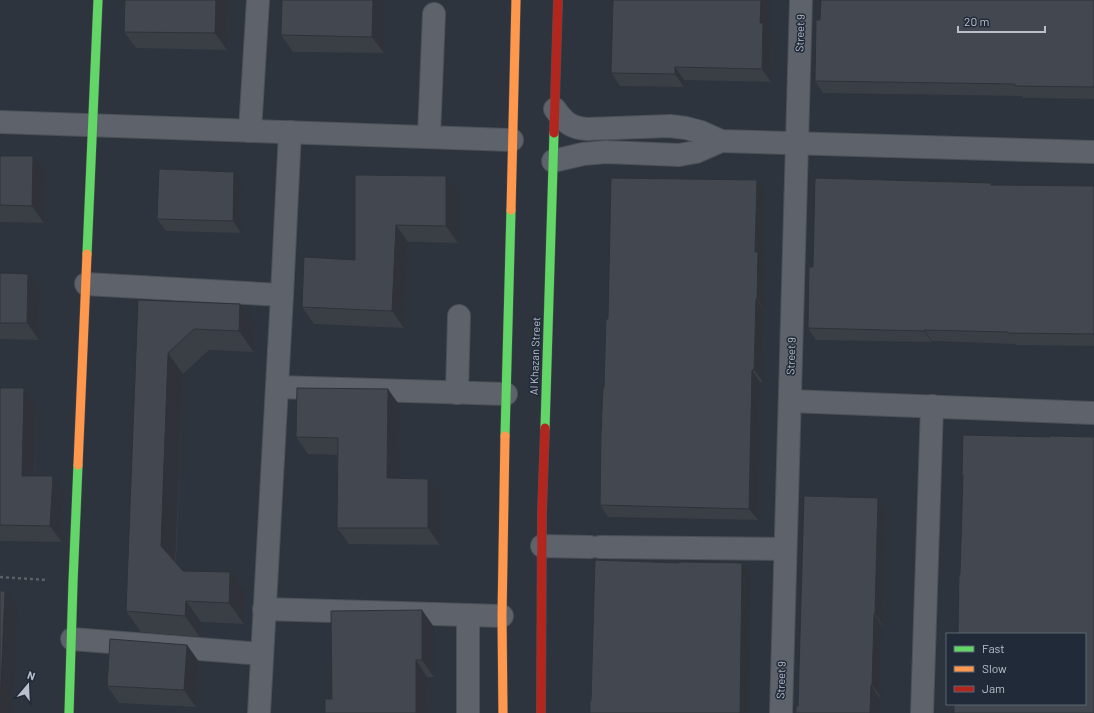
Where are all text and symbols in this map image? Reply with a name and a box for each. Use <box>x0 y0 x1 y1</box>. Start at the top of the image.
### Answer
scale bar <box>958 8 1045 34</box>
street label: Street 9 <box>792 14 807 52</box>
text: 20 m <box>964 14 990 28</box>
street label: Al Khazan Street <box>527 317 542 395</box>
street label: Street 9 <box>783 337 798 375</box>
legend <box>946 633 1086 705</box>
text: Fast <box>982 641 1005 655</box>
street label: Street 9 <box>773 661 788 699</box>
text: Slow <box>982 661 1007 675</box>
north arrow <box>8 665 48 705</box>
text: N <box>26 668 37 682</box>
text: Jam <box>982 681 1005 695</box>

